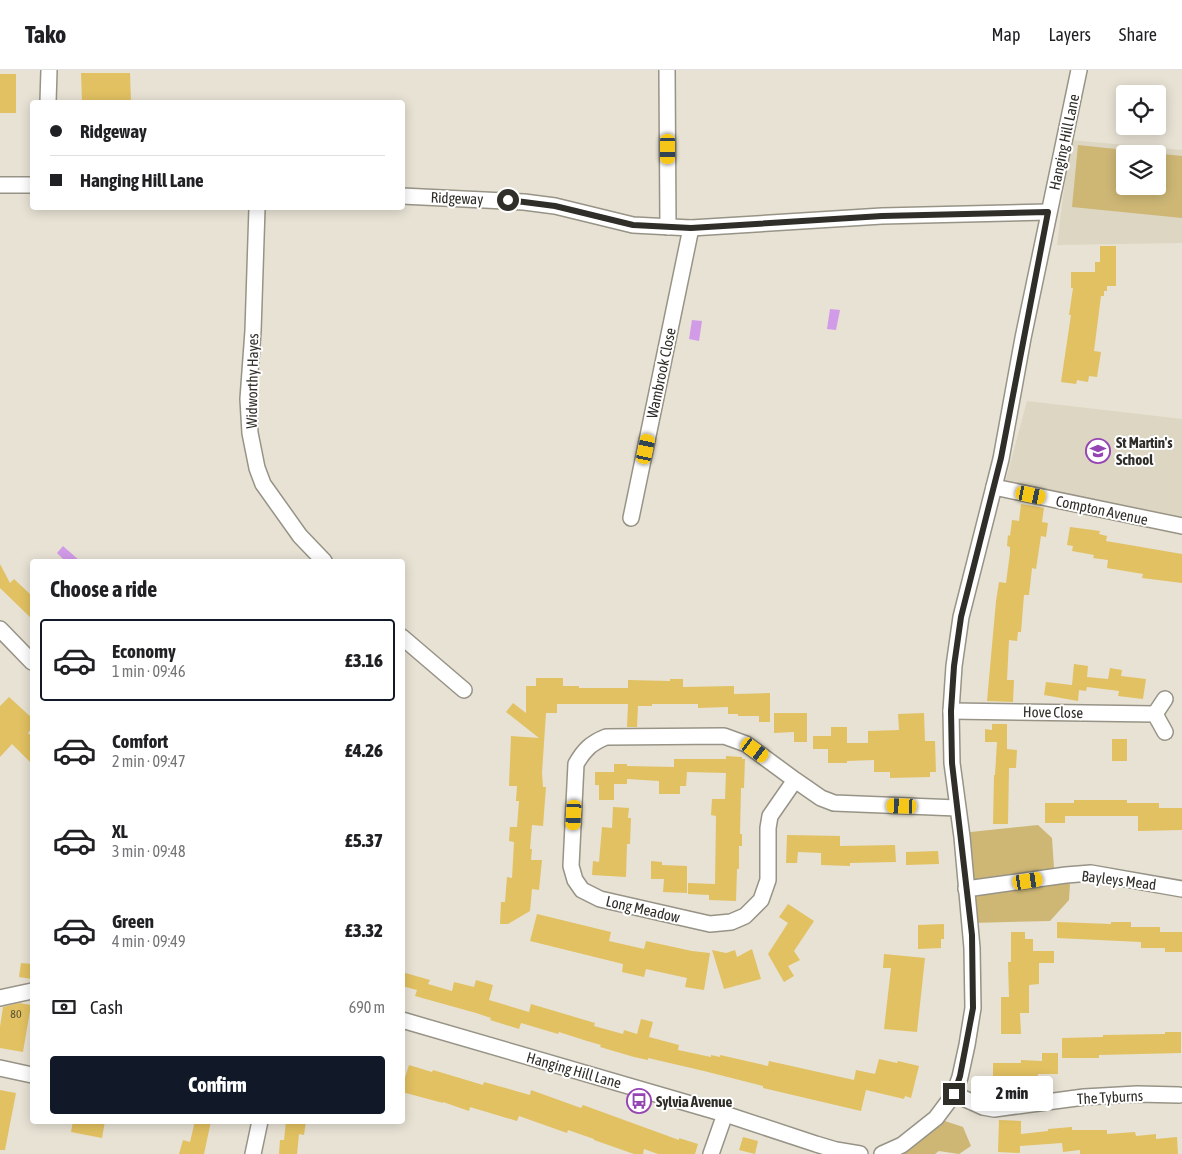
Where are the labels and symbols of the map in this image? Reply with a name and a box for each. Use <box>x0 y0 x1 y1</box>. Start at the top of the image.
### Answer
street label: Hanging Hill Lane <box>1046 92 1083 192</box>
car <box>660 134 675 164</box>
street label: Ridgeway <box>430 189 484 207</box>
route start <box>497 189 519 211</box>
street label: Wambrook Close <box>643 326 679 420</box>
street label: Widworthy Hayes <box>243 333 261 429</box>
car <box>635 433 656 465</box>
place label: St Martin's School <box>1116 434 1173 468</box>
school or university icon: St Martin's School <box>1085 438 1111 464</box>
car <box>1014 485 1047 505</box>
street label: Compton Avenue <box>1054 492 1150 528</box>
street label: Hove Close <box>1023 703 1083 721</box>
car <box>738 735 771 765</box>
car <box>886 798 917 814</box>
car <box>565 800 582 830</box>
street label: Bayleys Mead <box>1081 867 1157 893</box>
car <box>1012 871 1043 891</box>
street label: Long Meadow <box>604 892 682 926</box>
house number: 80 <box>10 1007 22 1021</box>
street label: Hanging Hill Lane <box>525 1048 623 1092</box>
callout: 2 min <box>972 1076 1054 1112</box>
route end <box>943 1083 965 1105</box>
street label: The Tyburns <box>1077 1087 1143 1107</box>
bus stop icon: Sylvia Avenue <box>626 1088 652 1114</box>
place label: Sylvia Avenue <box>656 1093 733 1110</box>

